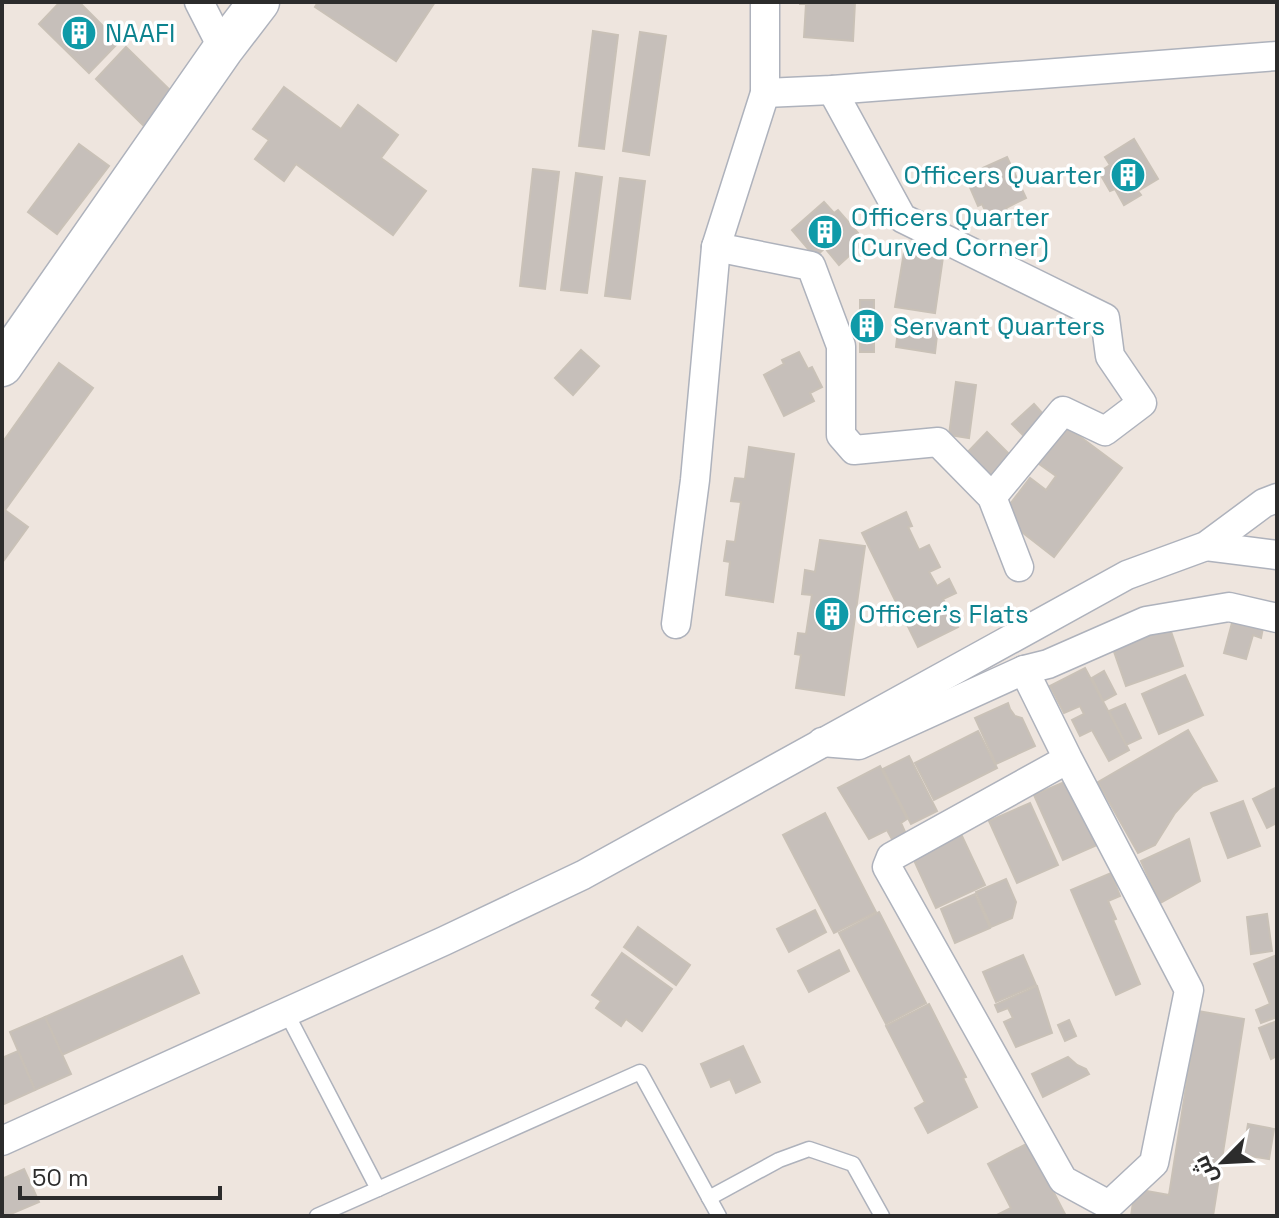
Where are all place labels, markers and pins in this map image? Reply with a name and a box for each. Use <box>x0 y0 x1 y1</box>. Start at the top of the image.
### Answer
building icon: NAAFI <box>60 14 98 52</box>
place label: NAAFI <box>105 16 175 50</box>
building icon: Officers Quarter <box>1109 156 1147 194</box>
place label: Officers Quarter <box>903 158 1102 192</box>
place label: Officers Quarter (Curved Corner) <box>851 200 1050 264</box>
building icon: Officers Quarter (Curved Corner) <box>806 213 844 251</box>
building icon: Servant Quarters <box>848 307 886 345</box>
place label: Servant Quarters <box>893 309 1105 343</box>
building icon: Officer's Flats <box>813 595 851 633</box>
place label: Officer's Flats <box>858 597 1029 631</box>

